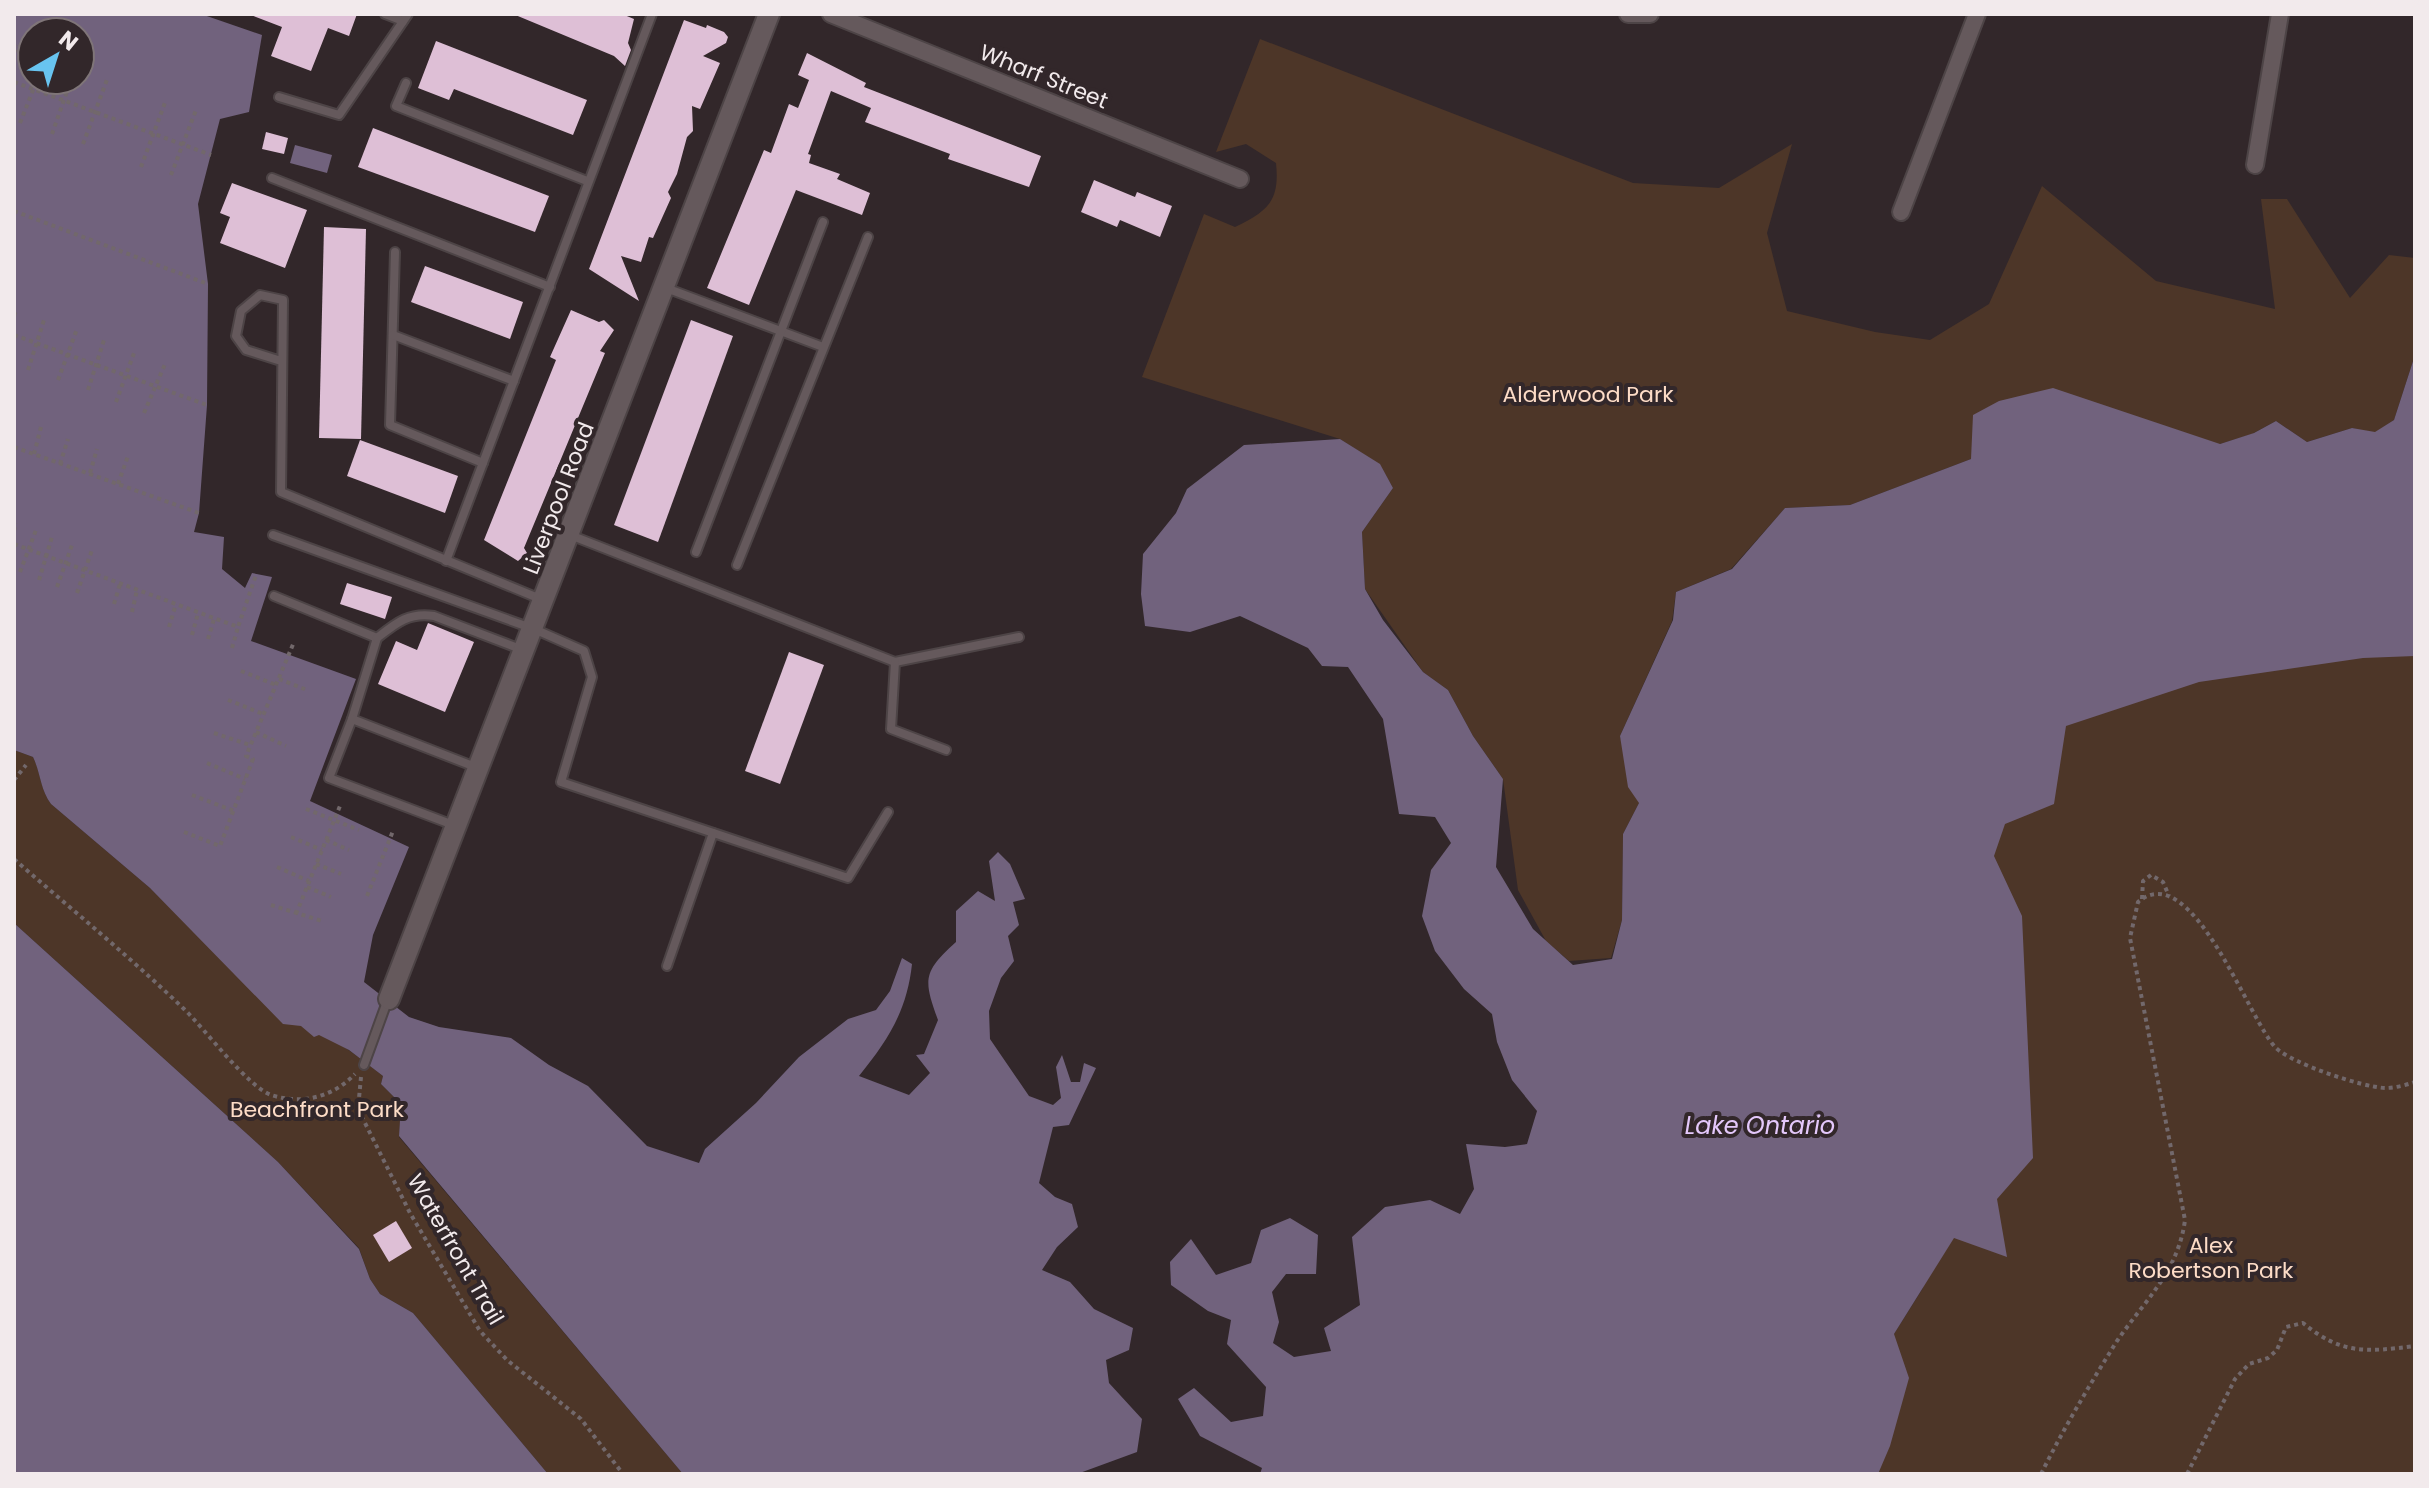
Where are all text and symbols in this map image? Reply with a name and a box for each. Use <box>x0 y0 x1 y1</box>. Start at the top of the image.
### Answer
north arrow <box>16 16 96 96</box>
text: N <box>52 24 84 58</box>
street label: Wharf Street <box>975 37 1113 116</box>
park label: Alderwood Park <box>1502 379 1674 410</box>
street label: Liverpool Road <box>515 418 602 579</box>
park label: Beachfront Park <box>230 1094 405 1125</box>
water label: Lake Ontario <box>1685 1109 1835 1142</box>
street label: Waterfront Trail <box>400 1168 511 1330</box>
park label: Alex Robertson Park <box>2129 1230 2294 1286</box>

